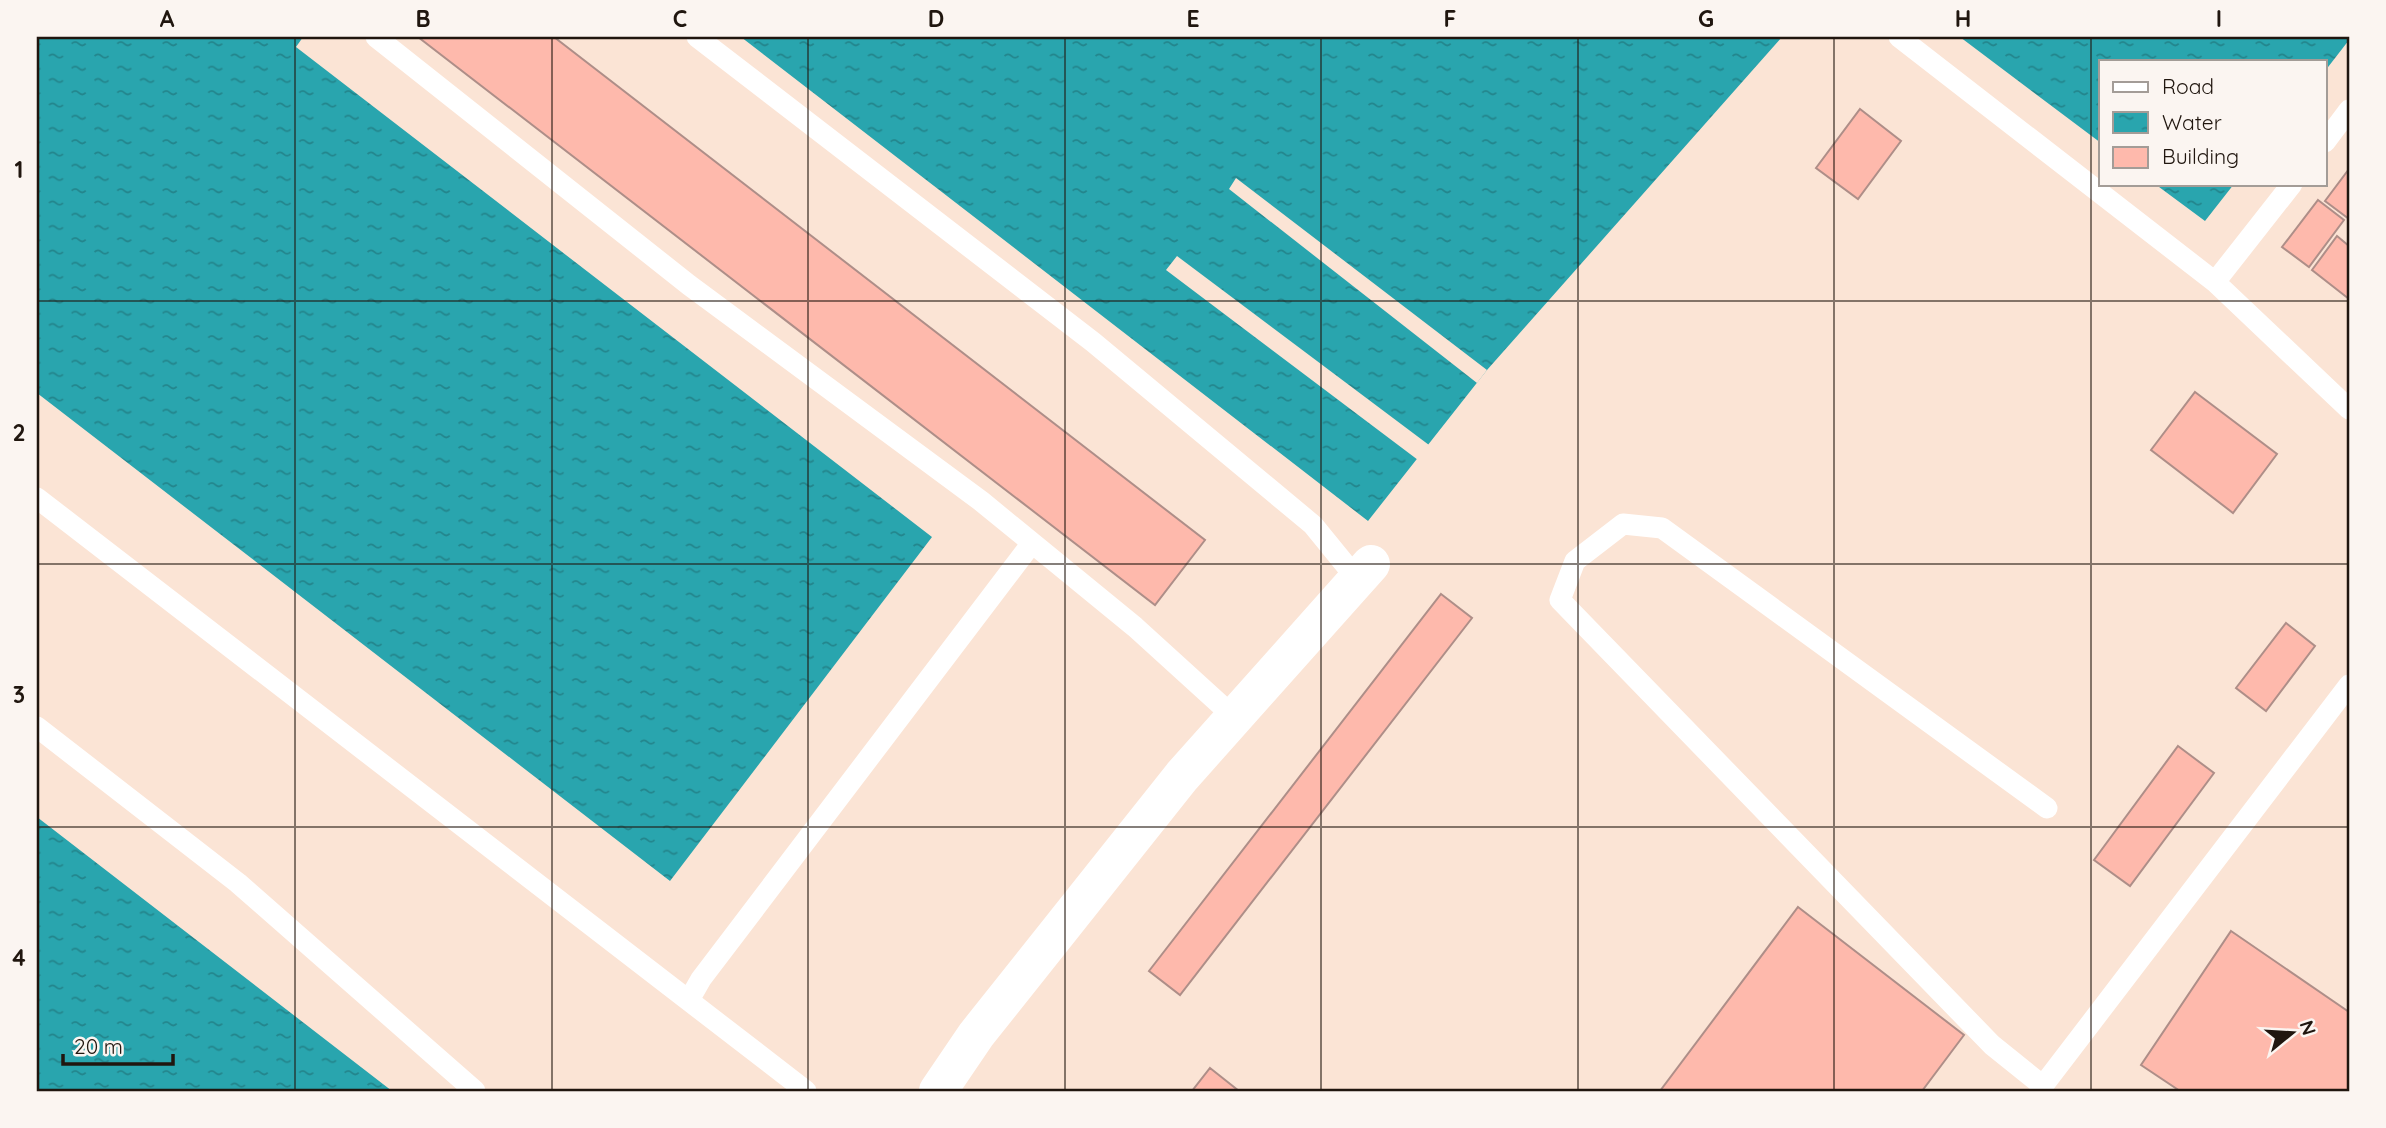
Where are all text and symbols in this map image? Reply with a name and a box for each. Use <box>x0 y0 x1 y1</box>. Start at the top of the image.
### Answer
text: A <box>160 4 175 33</box>
text: B <box>415 4 431 33</box>
text: C <box>673 4 687 33</box>
text: D <box>928 4 944 33</box>
text: E <box>1186 4 1200 33</box>
text: F <box>1444 4 1456 33</box>
text: G <box>1698 4 1714 33</box>
text: H <box>1955 4 1971 33</box>
text: I <box>2216 4 2222 33</box>
legend <box>2099 60 2326 186</box>
text: Road <box>2162 73 2214 99</box>
text: Water <box>2162 109 2222 135</box>
text: Building <box>2162 143 2239 169</box>
text: 1 <box>15 155 23 184</box>
text: 2 <box>12 418 26 447</box>
text: 3 <box>13 680 25 709</box>
text: 4 <box>12 943 26 972</box>
north arrow <box>2256 998 2326 1068</box>
text: N <box>2295 1017 2322 1038</box>
scale bar <box>63 1023 173 1067</box>
text: 20 m <box>74 1033 123 1059</box>

